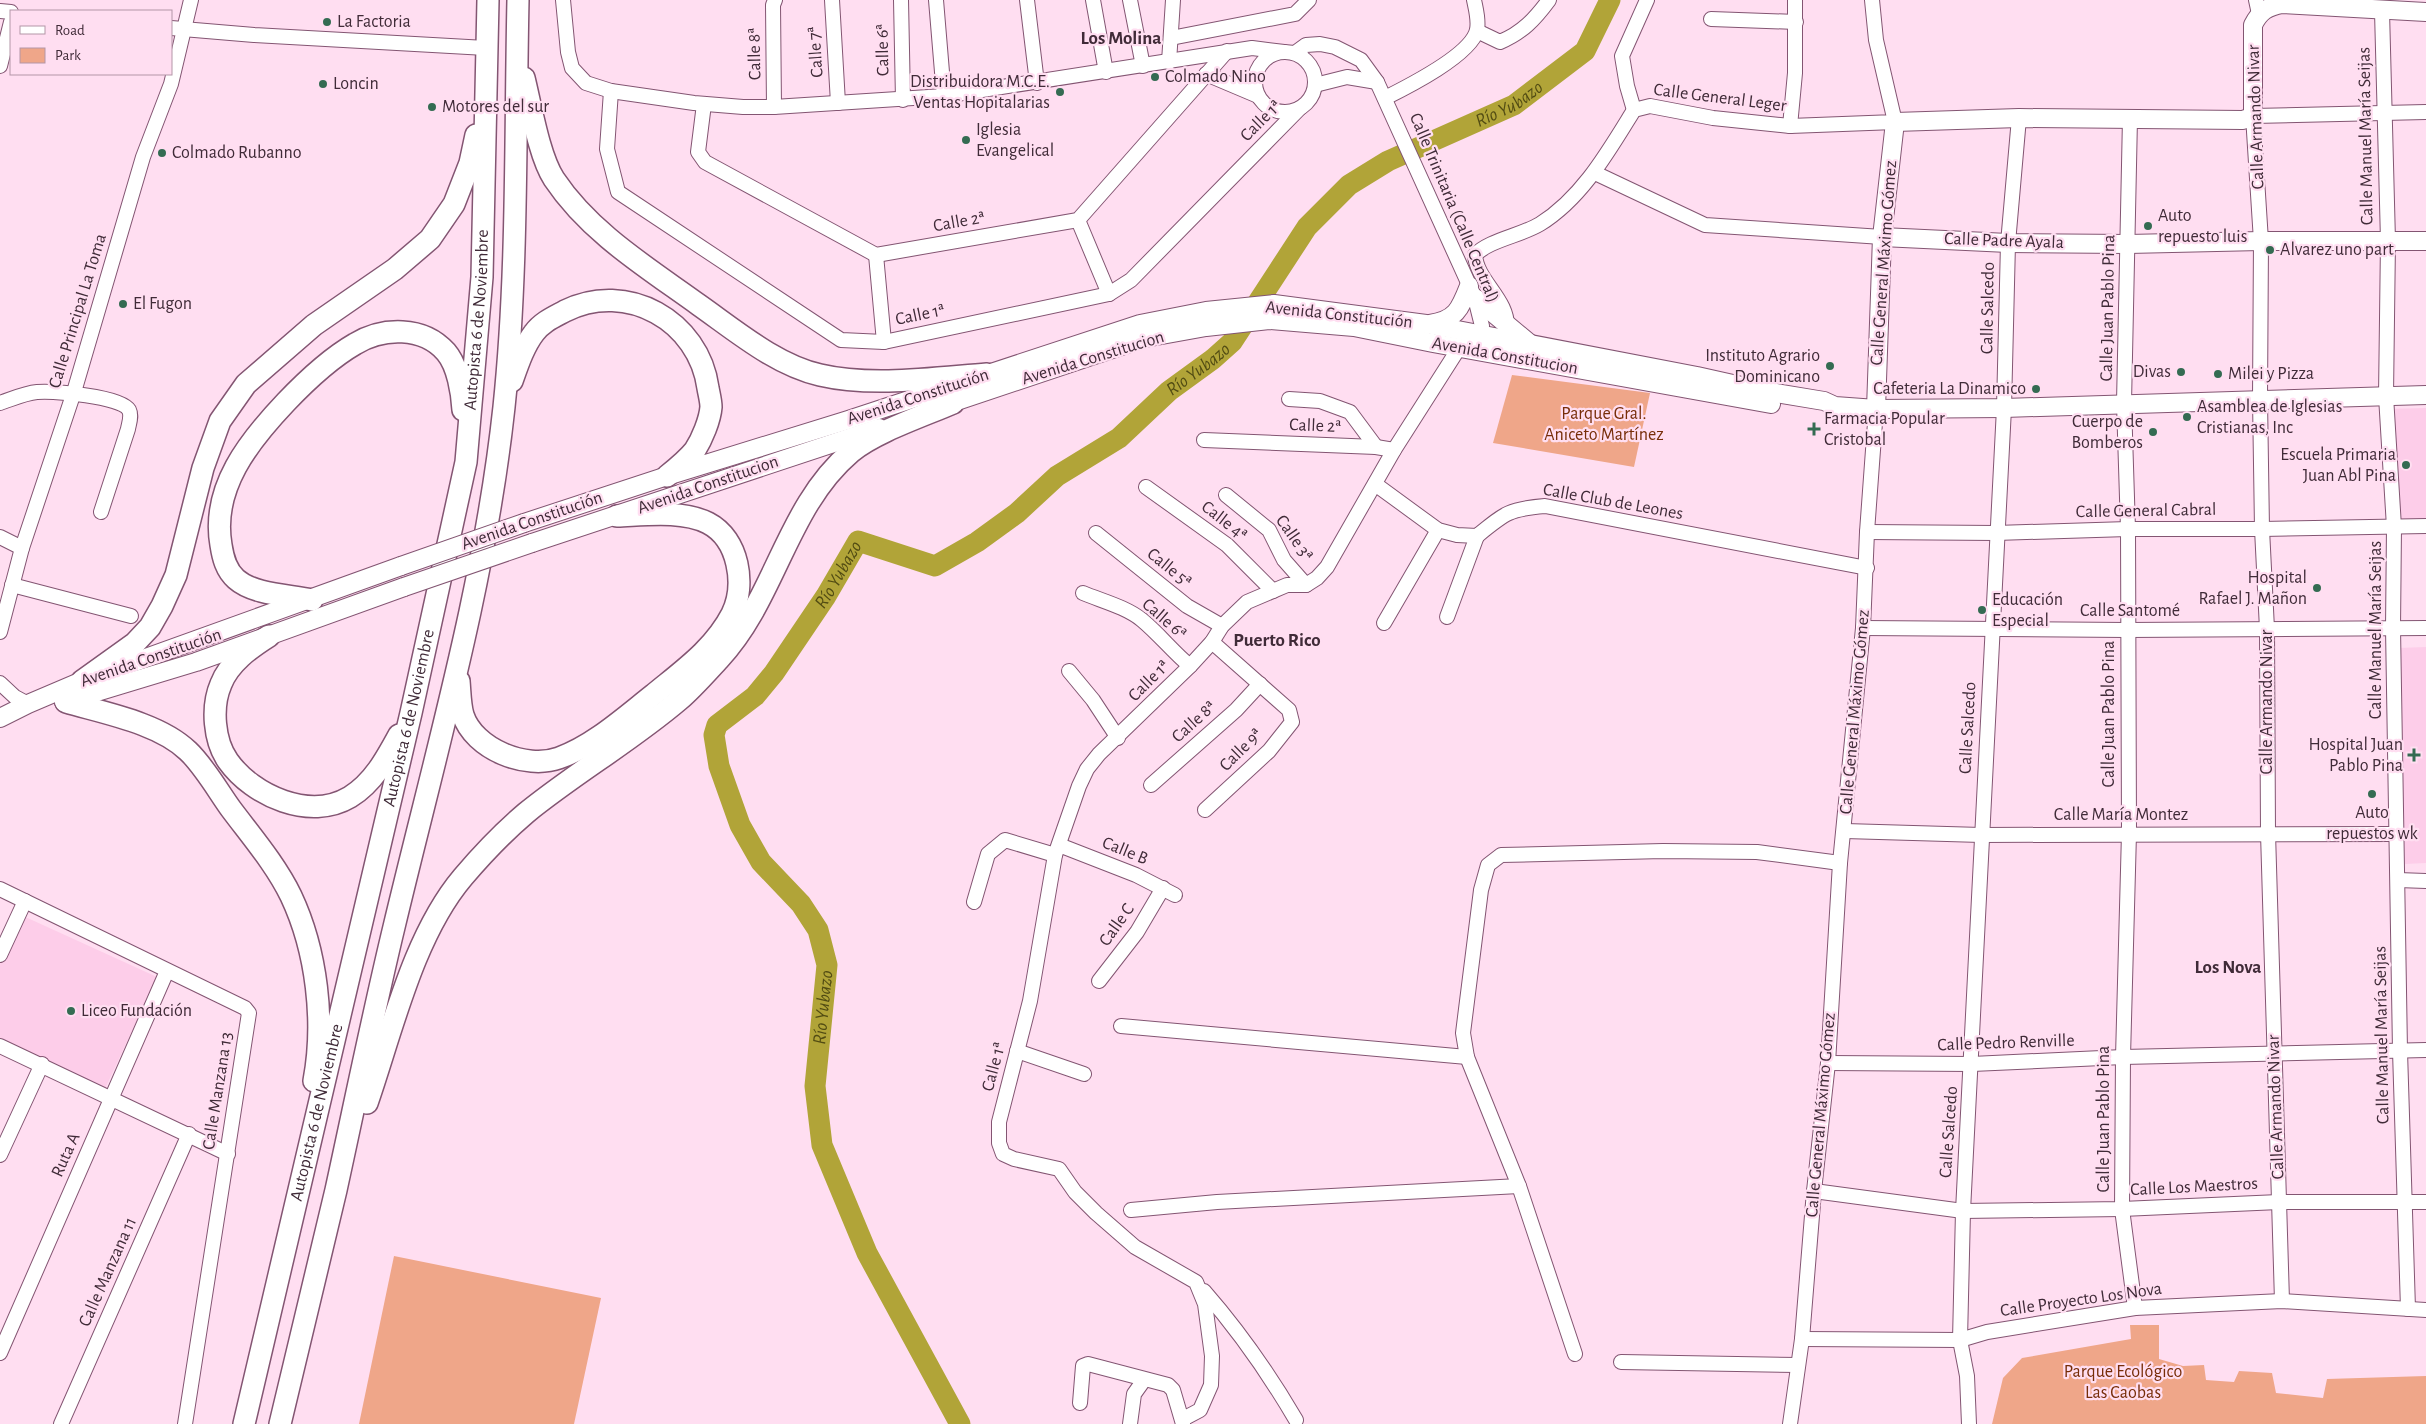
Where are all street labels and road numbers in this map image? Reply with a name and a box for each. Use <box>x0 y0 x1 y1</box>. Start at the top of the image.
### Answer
street label: Calle 6ª <box>874 24 892 76</box>
street label: Calle 7ª <box>805 26 827 78</box>
street label: Calle 8ª <box>746 28 764 80</box>
street label: Calle Armando Nivar <box>2244 44 2268 190</box>
street label: Calle Manuel María Seijas <box>2355 47 2377 225</box>
street label: Calle General Leger <box>1653 81 1788 115</box>
street label: Calle 1ª <box>1237 97 1285 145</box>
street label: Calle Trinitaria (Calle Central) <box>1406 111 1502 305</box>
street label: Calle General Máximo Gómez <box>1868 160 1900 366</box>
street label: Calle 2ª <box>932 209 986 235</box>
street label: Autopista 6 de Noviembre <box>462 229 492 411</box>
street label: Calle Padre Ayala <box>1944 230 2064 252</box>
street label: Calle Principal La Toma <box>46 232 110 390</box>
street label: Calle Juan Pablo Pina <box>2098 234 2118 382</box>
street label: Calle Salcedo <box>1978 262 1998 354</box>
street label: Avenida Constitución <box>1265 298 1413 332</box>
street label: Calle 1ª <box>894 301 946 329</box>
street label: Avenida Constitucion <box>1020 328 1166 388</box>
street label: Avenida Constitucion <box>1431 334 1579 378</box>
street label: Avenida Constitución <box>845 366 991 428</box>
street label: Calle 2ª <box>1289 416 1341 436</box>
street label: Avenida Constitucion <box>635 452 781 518</box>
street label: Calle Club de Leones <box>1541 481 1685 523</box>
street label: Avenida Constitución <box>459 488 605 554</box>
street label: Calle 4ª <box>1198 498 1250 544</box>
street label: Calle General Cabral <box>2076 501 2216 521</box>
street label: Calle 3ª <box>1272 512 1316 564</box>
street label: Calle Manuel María Seijas <box>2367 541 2385 719</box>
street label: Calle 5ª <box>1143 545 1195 591</box>
street label: Calle 6ª <box>1138 595 1190 643</box>
street label: Calle Santomé <box>2080 602 2180 620</box>
street label: Calle General Máximo Gómez <box>1837 609 1873 815</box>
street label: Avenida Constitución <box>78 625 224 691</box>
street label: Autopista 6 de Noviembre <box>380 628 438 809</box>
street label: Calle Armando Nivar <box>2258 629 2276 774</box>
street label: Calle Juan Pablo Pina <box>2100 641 2118 787</box>
street label: Calle 1ª <box>1125 657 1173 705</box>
street label: Calle Salcedo <box>1957 681 1979 774</box>
street label: Calle 8ª <box>1169 698 1220 746</box>
street label: Calle 9ª <box>1216 725 1266 775</box>
street label: Calle María Montez <box>2054 806 2188 824</box>
street label: Calle B <box>1100 834 1150 868</box>
street label: Calle C <box>1096 901 1138 949</box>
street label: Calle Manuel María Seijas <box>2371 946 2393 1124</box>
street label: Calle General Máximo Gómez <box>1803 1012 1839 1218</box>
street label: Autopista 6 de Noviembre <box>288 1022 347 1203</box>
street label: Calle Manzana 13 <box>200 1031 236 1151</box>
street label: Calle Pedro Renville <box>1937 1032 2075 1054</box>
street label: Calle Armando Nivar <box>2264 1034 2288 1180</box>
street label: Calle 1ª <box>979 1040 1009 1093</box>
street label: Calle Juan Pablo Pina <box>2095 1046 2113 1192</box>
street label: Calle Salcedo <box>1937 1085 1961 1179</box>
street label: Ruta A <box>48 1130 84 1180</box>
street label: Calle Los Maestros <box>2130 1175 2258 1199</box>
street label: Calle Manzana 11 <box>76 1215 140 1329</box>
street label: Calle Proyecto Los Nova <box>1999 1280 2163 1320</box>

